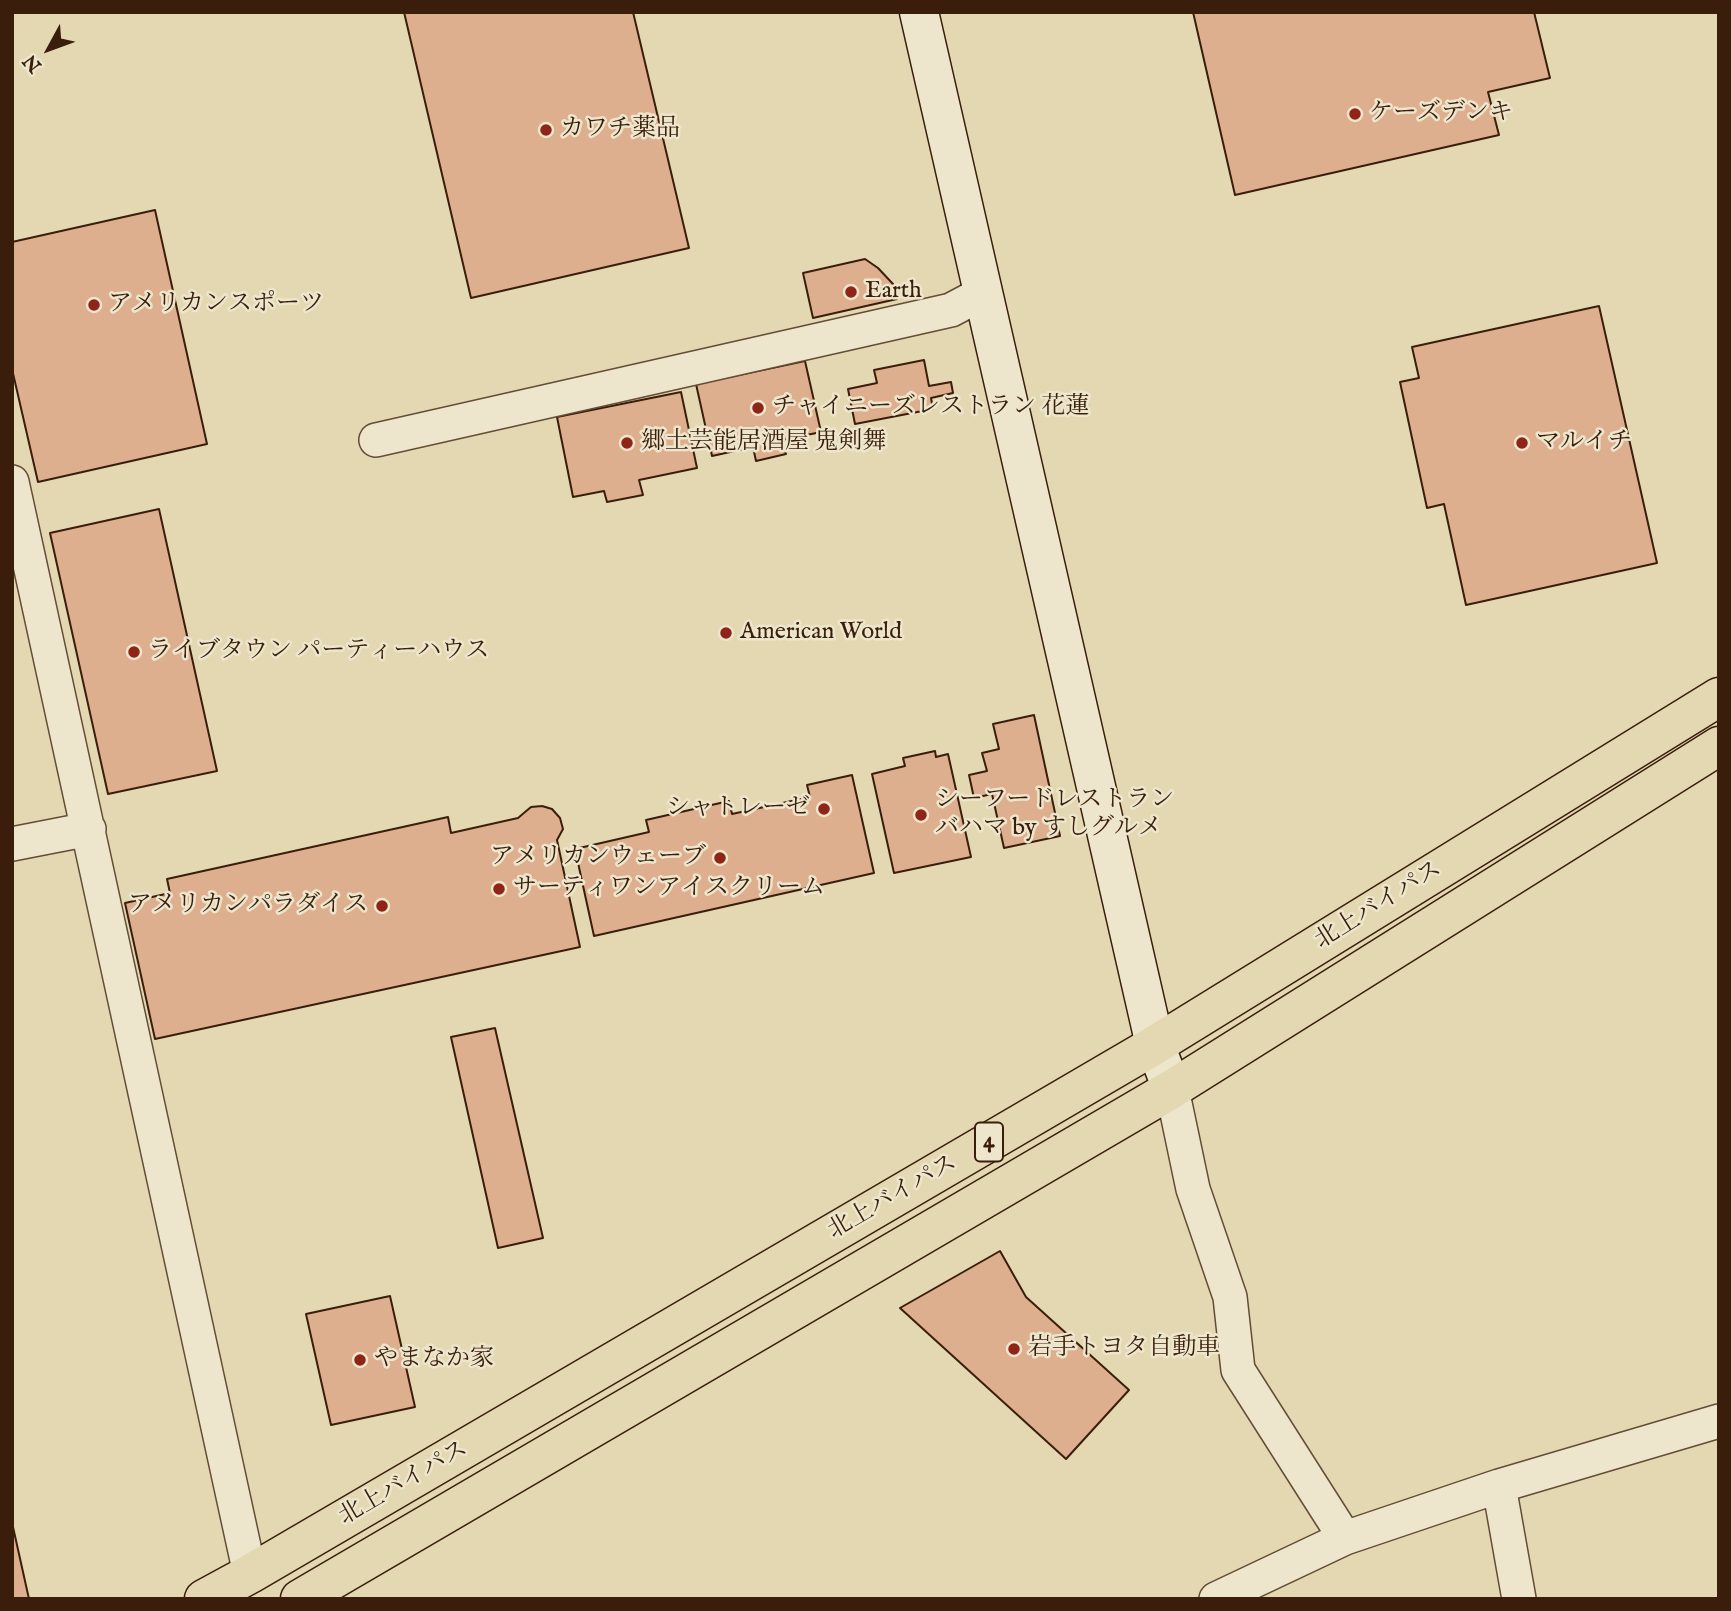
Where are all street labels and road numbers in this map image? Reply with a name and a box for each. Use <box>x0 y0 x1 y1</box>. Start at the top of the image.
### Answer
street label: 北上バイパス <box>1310 856 1448 956</box>
road number: 4 <box>975 1122 1003 1162</box>
street label: 北上バイパス <box>823 1150 963 1246</box>
street label: 北上バイパス <box>334 1436 474 1532</box>

